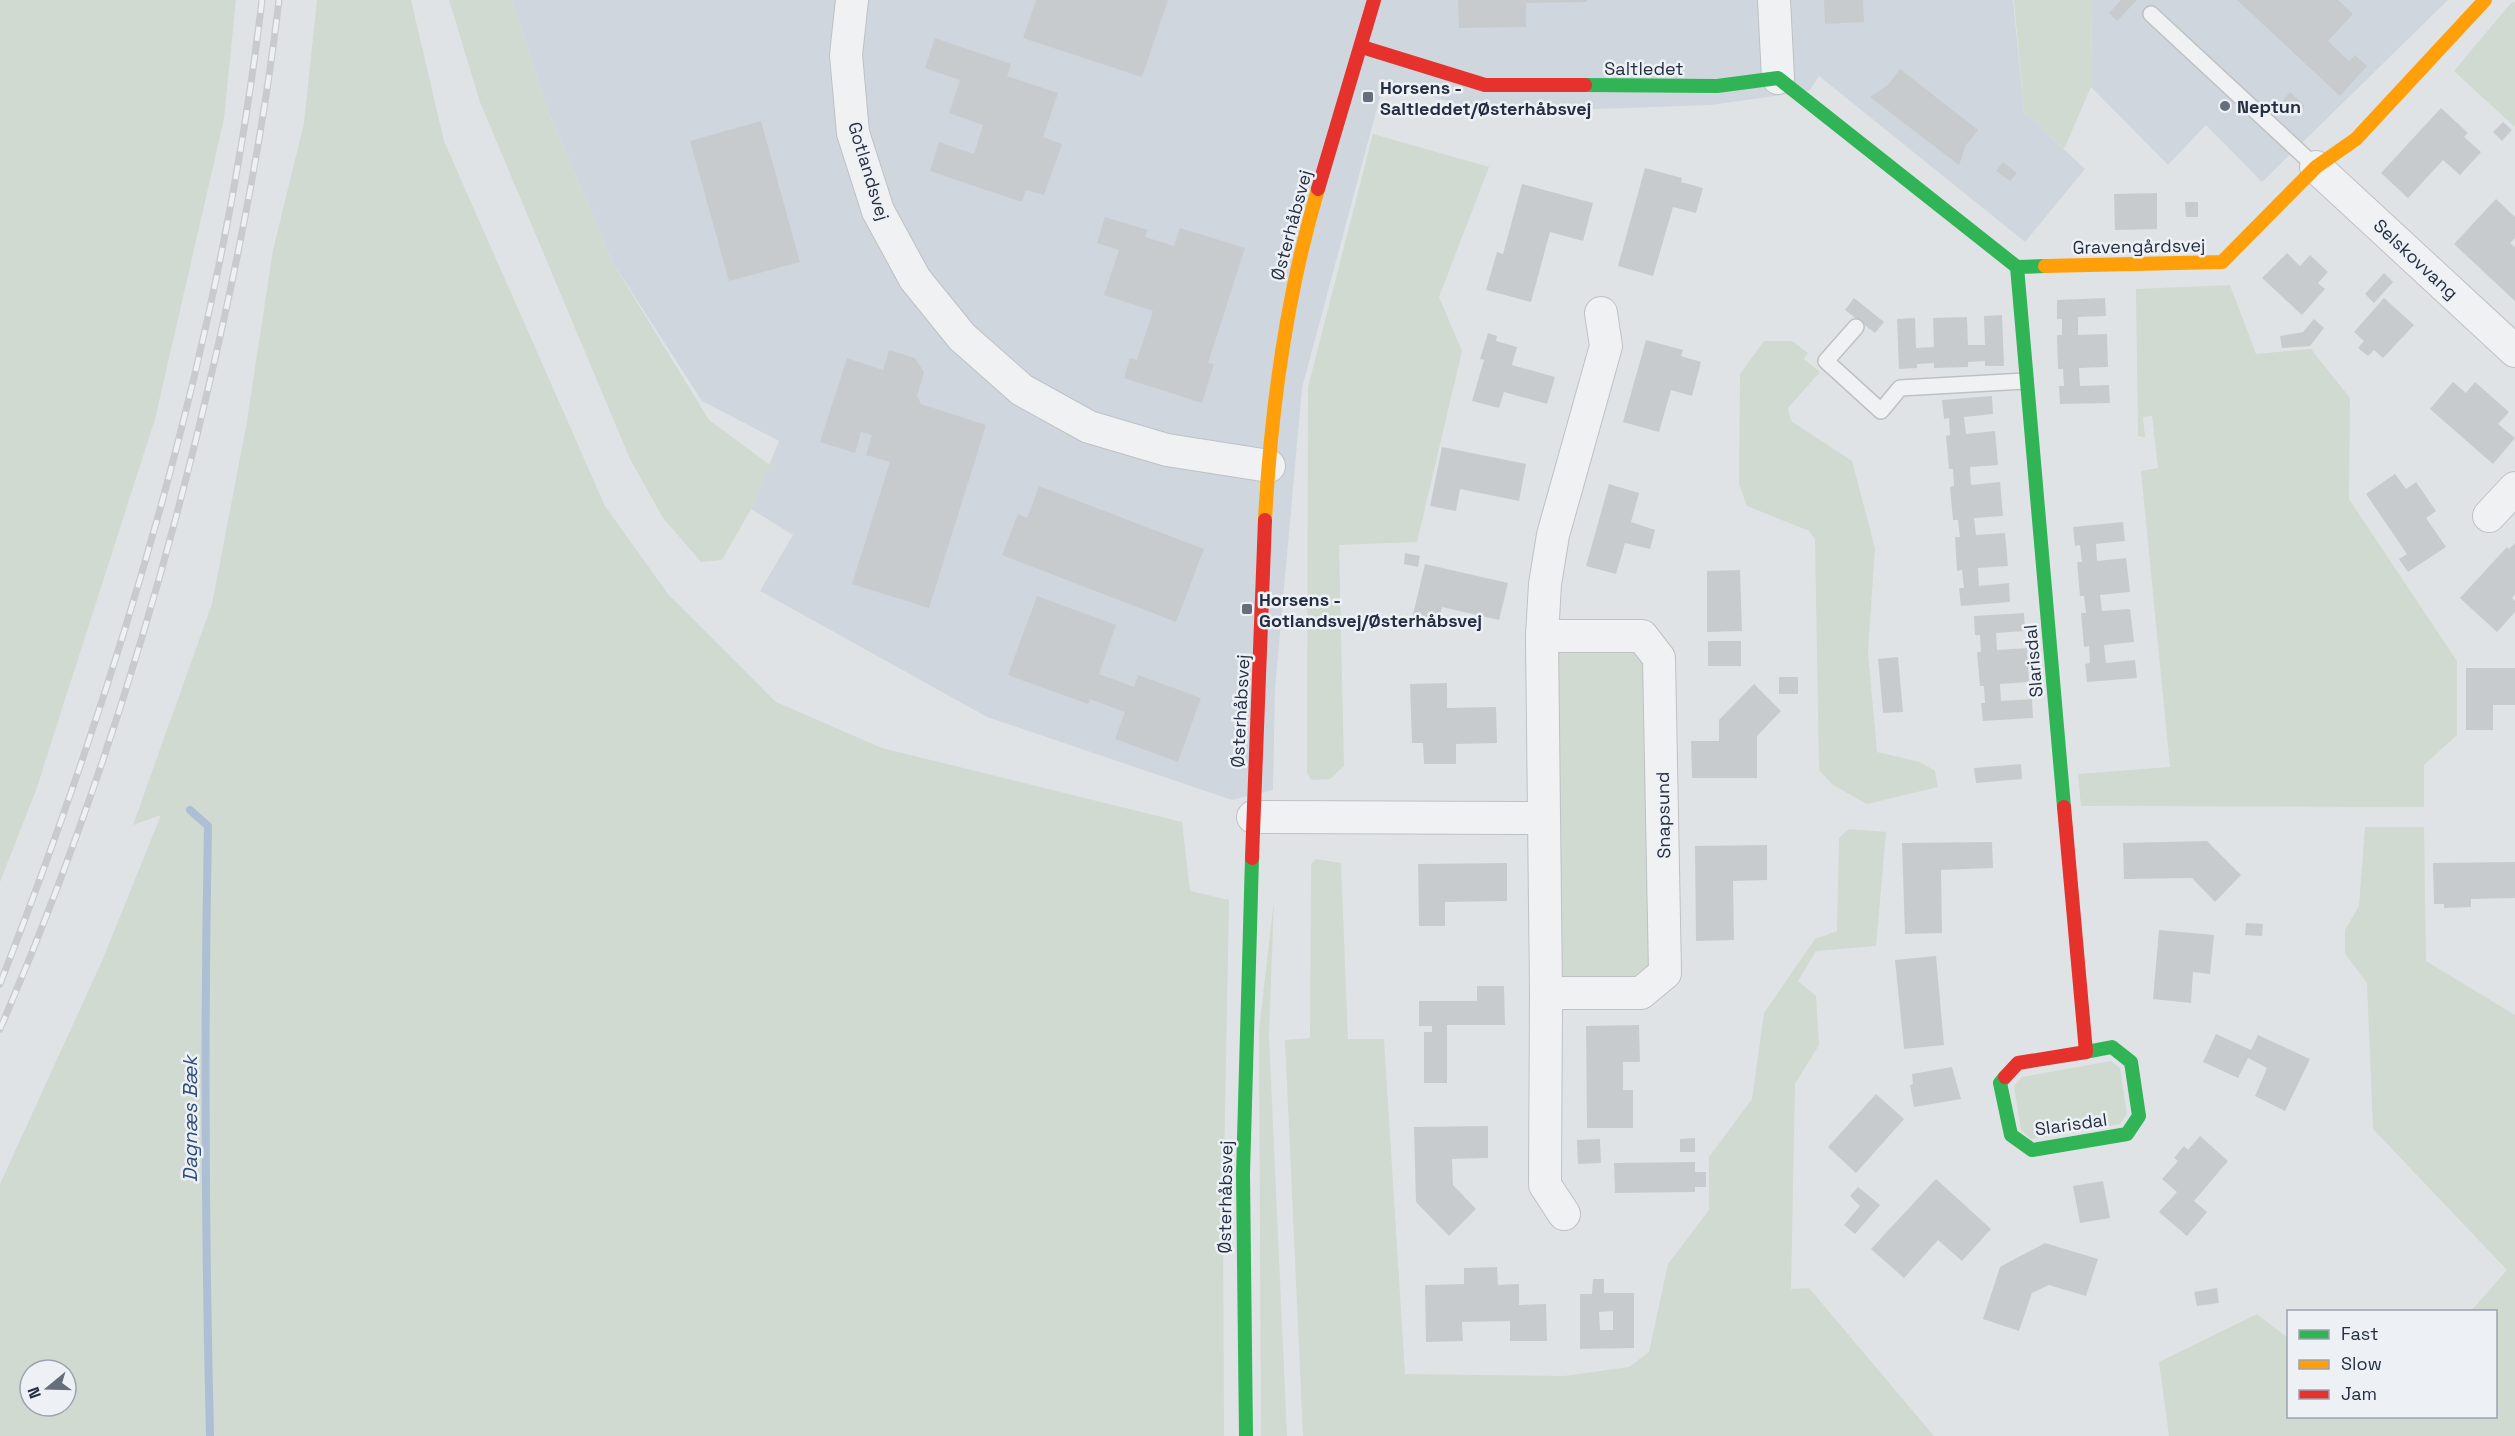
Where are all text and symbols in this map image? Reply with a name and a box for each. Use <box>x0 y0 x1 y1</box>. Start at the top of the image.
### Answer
street label: Saltledet <box>1604 57 1684 80</box>
place label: Horsens - Saltleddet/Østerhåbsvej <box>1380 76 1591 120</box>
marker: Horsens - Saltleddet/Østerhåbsvej <box>1361 90 1375 104</box>
place label: Neptun <box>2237 95 2301 118</box>
marker: Neptun <box>2218 99 2232 113</box>
street label: Gotlandsvej <box>843 119 895 223</box>
street label: Østerhåbsvej <box>1265 167 1317 283</box>
street label: Selskovvang <box>2369 214 2463 304</box>
street label: Gravengårdsvej <box>2072 233 2206 259</box>
place label: Horsens - Gotlandsvej/Østerhåbsvej <box>1259 588 1482 632</box>
marker: Horsens - Gotlandsvej/Østerhåbsvej <box>1240 602 1254 616</box>
street label: Slarisdal <box>2018 624 2048 698</box>
street label: Østerhåbsvej <box>1226 654 1254 768</box>
street label: Snapsund <box>1651 771 1675 859</box>
water label: Dagnæs Bæk <box>177 1054 203 1182</box>
street label: Slarisdal <box>2033 1108 2109 1140</box>
street label: Østerhåbsvej <box>1213 1140 1237 1254</box>
legend <box>2287 1310 2497 1418</box>
text: Fast <box>2341 1322 2378 1345</box>
text: Slow <box>2341 1352 2382 1375</box>
north arrow <box>18 1358 78 1418</box>
text: Jam <box>2341 1382 2377 1405</box>
text: N <box>23 1384 46 1401</box>

